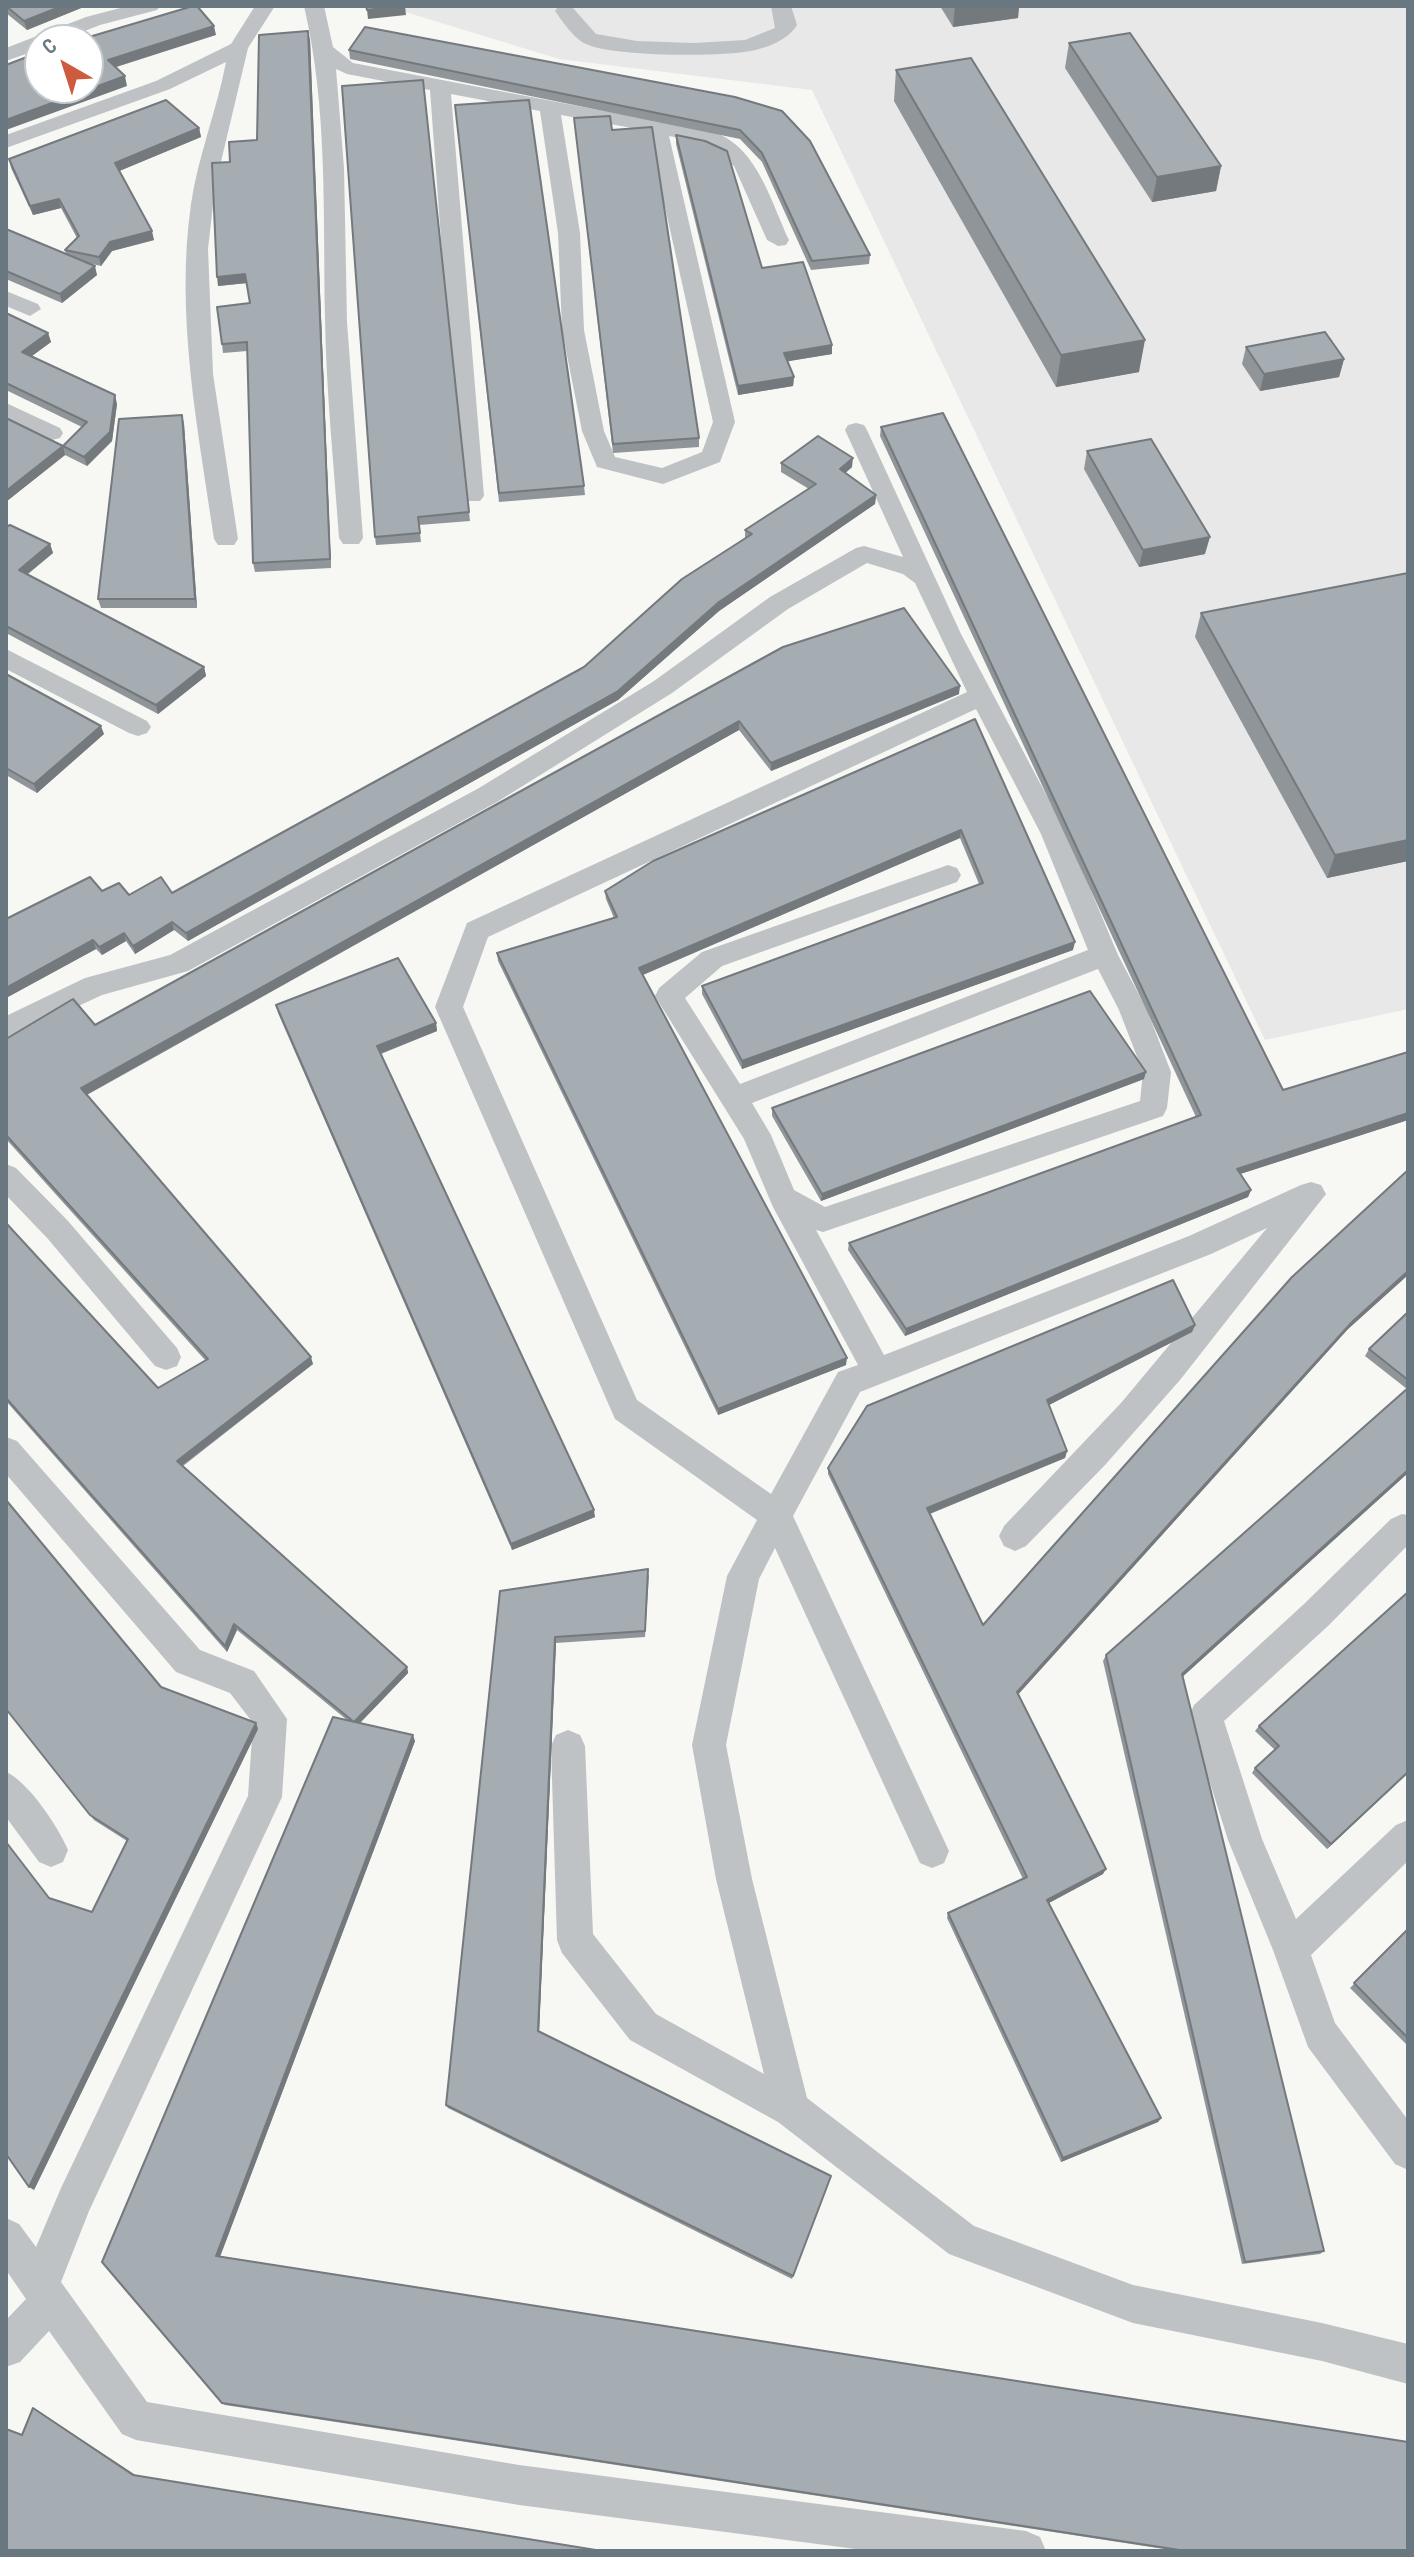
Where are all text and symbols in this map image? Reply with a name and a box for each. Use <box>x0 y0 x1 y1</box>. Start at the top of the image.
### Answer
north arrow <box>24 24 104 104</box>
text: С <box>37 32 63 61</box>

